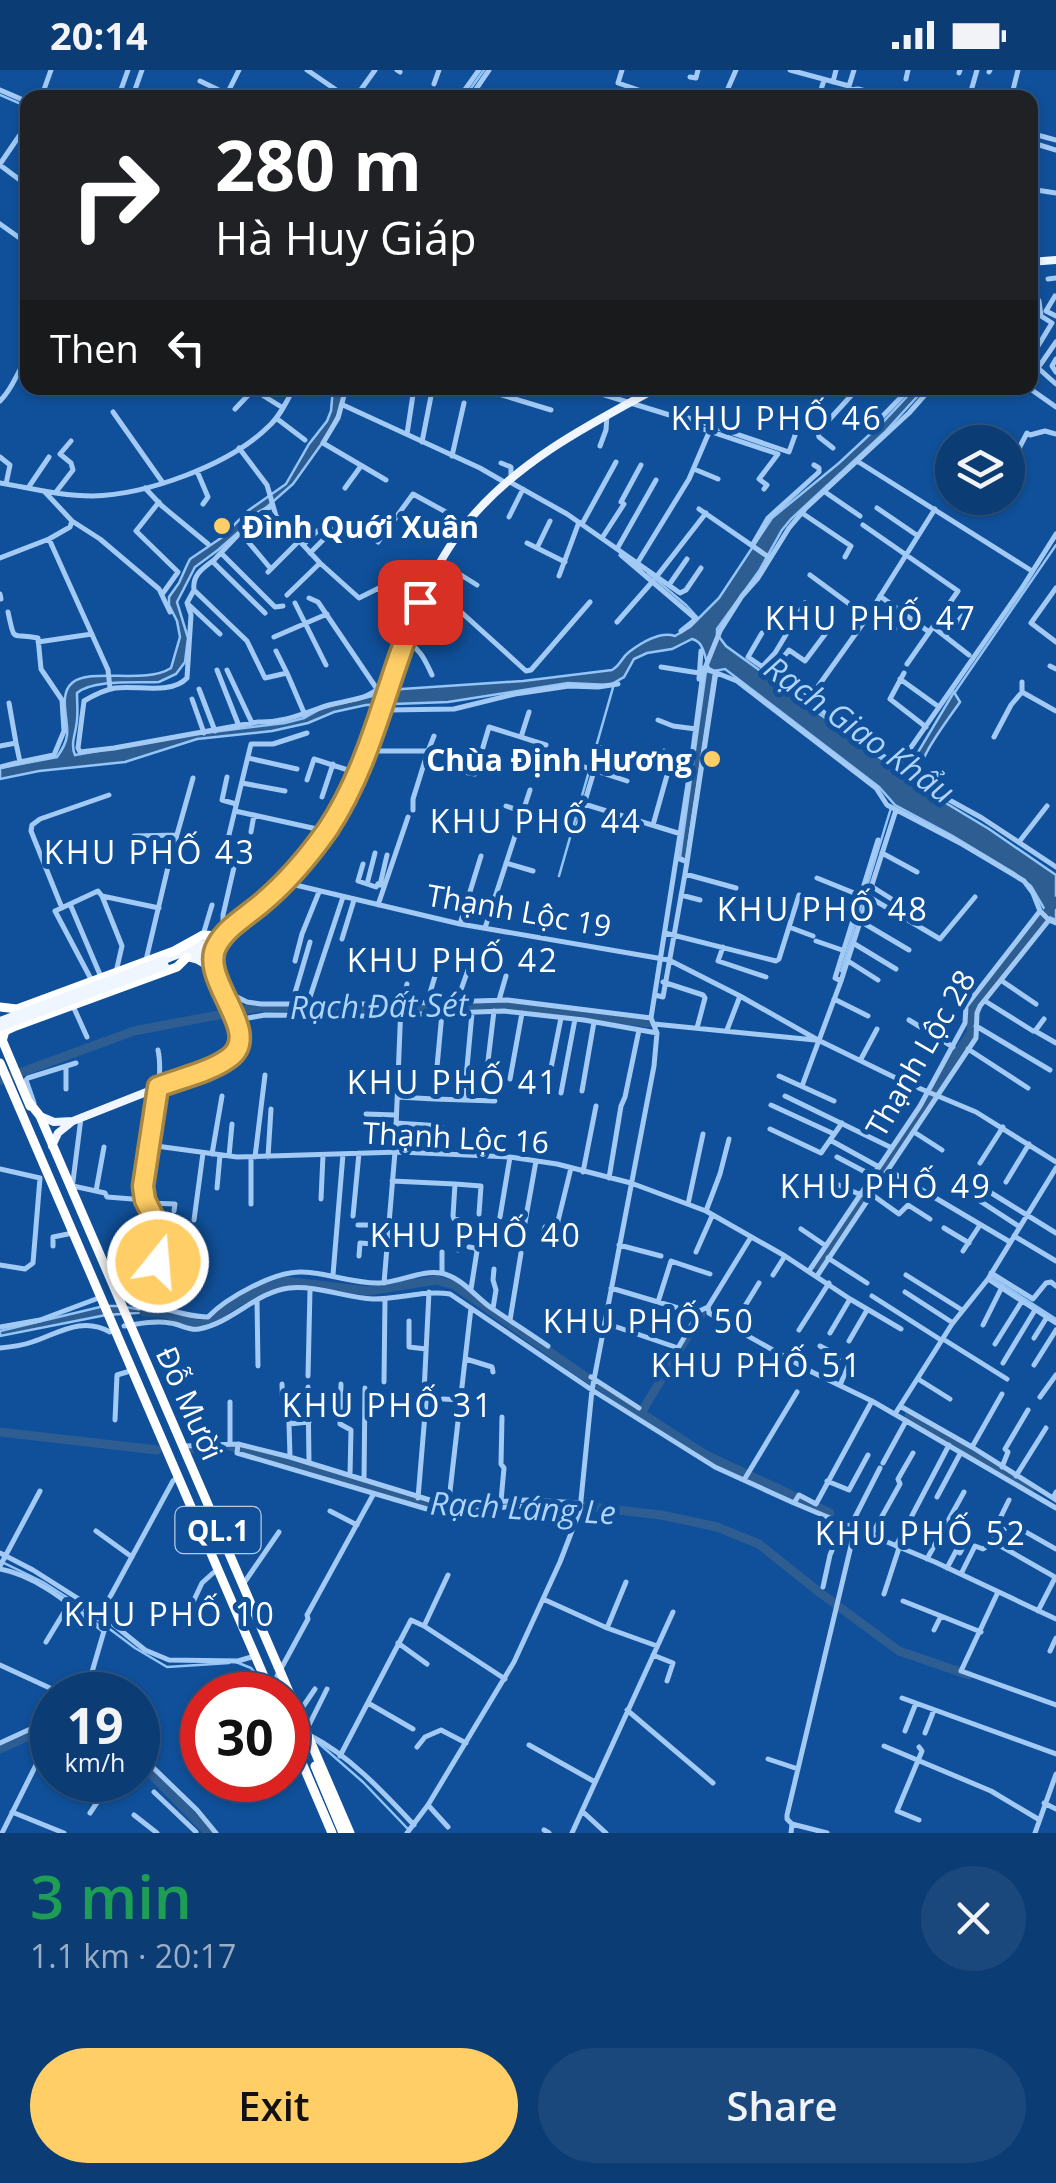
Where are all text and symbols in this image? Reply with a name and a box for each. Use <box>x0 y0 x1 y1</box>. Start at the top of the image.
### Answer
text: 20:14 <box>50 9 148 61</box>
text: 280 m <box>215 116 422 212</box>
icon: right <box>50 130 180 260</box>
text: Hà Huy Giáp <box>215 207 477 268</box>
icon: left <box>159 320 214 375</box>
text: Then <box>50 322 139 374</box>
district label: KHU PHỐ 46 <box>671 396 883 439</box>
map controls <box>935 425 1025 515</box>
button: layers <box>935 425 1025 515</box>
place label: Đình Quới Xuân <box>242 506 479 547</box>
marker: Đình Quới Xuân <box>211 515 233 537</box>
pin <box>378 560 463 645</box>
icon: arrive <box>393 575 448 630</box>
district label: KHU PHỐ 47 <box>765 596 977 639</box>
water label: Rạch Giao Khẩu <box>756 646 964 812</box>
place label: Chùa Định Hương <box>426 739 692 780</box>
marker: Chùa Định Hương <box>701 748 723 770</box>
district label: KHU PHỐ 44 <box>430 799 642 842</box>
district label: KHU PHỐ 43 <box>44 830 256 873</box>
street label: Thạnh Lộc 19 <box>424 874 614 946</box>
district label: KHU PHỐ 48 <box>717 887 929 930</box>
district label: KHU PHỐ 42 <box>347 938 559 981</box>
street label: Thạnh Lộc 28 <box>856 962 984 1144</box>
water label: Rạch Đất Sét <box>289 982 470 1028</box>
district label: KHU PHỐ 41 <box>347 1060 559 1103</box>
street label: Thạnh Lộc 16 <box>362 1112 550 1162</box>
district label: KHU PHỐ 49 <box>780 1164 992 1207</box>
position arrow <box>106 1210 210 1314</box>
district label: KHU PHỐ 40 <box>370 1213 582 1256</box>
district label: KHU PHỐ 50 <box>543 1299 755 1342</box>
street label: Đỗ Mười <box>147 1340 233 1466</box>
district label: KHU PHỐ 51 <box>651 1343 863 1386</box>
district label: KHU PHỐ 31 <box>282 1383 494 1426</box>
water label: Rạch Láng Le <box>429 1481 617 1533</box>
road number: QL.1 <box>176 1507 260 1553</box>
district label: KHU PHỐ 52 <box>815 1511 1027 1554</box>
district label: KHU PHỐ 10 <box>64 1592 276 1635</box>
speed limit sign: 30 <box>180 1672 310 1802</box>
text: 19 <box>66 1691 124 1759</box>
text: km/h <box>65 1745 125 1779</box>
text: 3 min <box>30 1855 192 1937</box>
button: close <box>921 1866 1026 1971</box>
text: 1.1 km · 20:17 <box>30 1934 236 1977</box>
button: Exit <box>30 2048 518 2163</box>
button: Share <box>538 2048 1026 2163</box>

